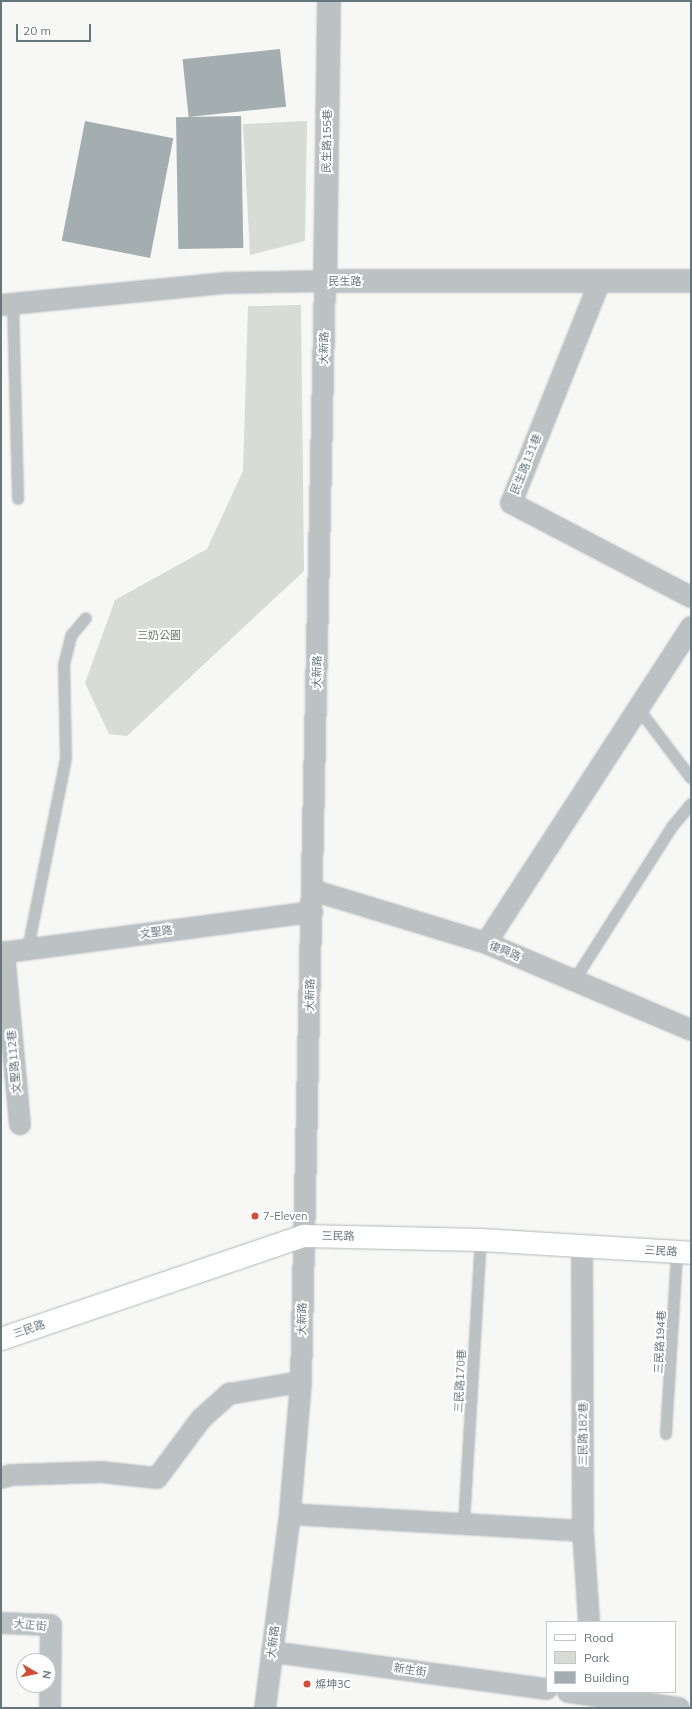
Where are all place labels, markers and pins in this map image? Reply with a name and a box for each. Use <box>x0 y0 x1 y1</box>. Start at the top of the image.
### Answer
place label: 7-Eleven <box>263 1209 307 1223</box>
marker: 7-Eleven <box>250 1211 260 1221</box>
place label: 燦坤3C <box>315 1677 351 1691</box>
marker: 燦坤3C <box>302 1679 312 1689</box>

